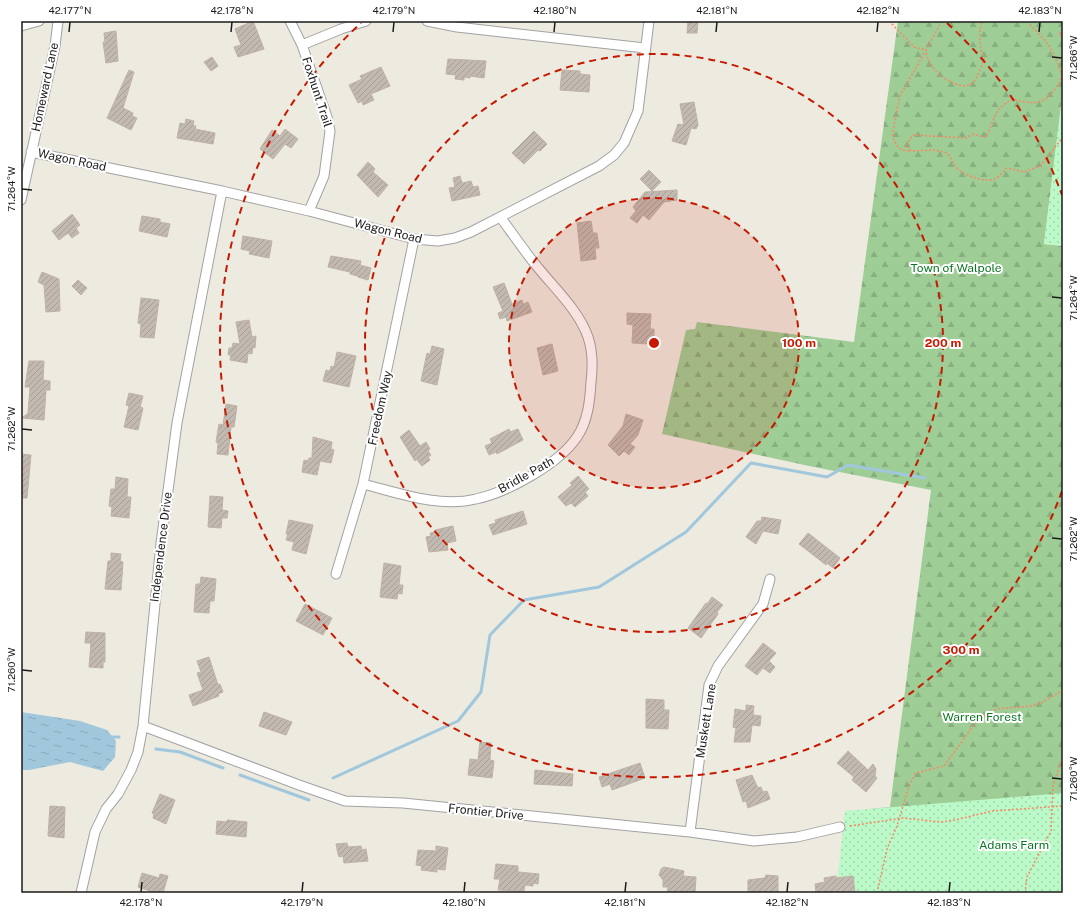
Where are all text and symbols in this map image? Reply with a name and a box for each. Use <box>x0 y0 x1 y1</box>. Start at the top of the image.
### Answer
text: 42.177°N <box>49 4 91 16</box>
text: 42.178°N <box>210 4 254 16</box>
text: 42.179°N <box>373 4 415 16</box>
text: 42.180°N <box>533 4 577 16</box>
text: 42.181°N <box>696 4 738 16</box>
text: 42.182°N <box>856 4 900 16</box>
text: 42.183°N <box>1018 4 1062 16</box>
text: 71.266°W <box>1067 35 1079 81</box>
street label: Homeward Lane <box>29 41 61 133</box>
street label: Foxhunt Trail <box>299 55 335 129</box>
street label: Wagon Road <box>36 146 108 174</box>
text: 71.264°W <box>5 166 17 212</box>
street label: Wagon Road <box>352 216 424 246</box>
park label: Town of Walpole <box>910 261 1002 275</box>
text: 71.264°W <box>1067 275 1079 321</box>
centre of rings <box>647 336 661 350</box>
text: 100 m <box>782 336 816 350</box>
text: 200 m <box>925 336 961 350</box>
street label: Freedom Way <box>365 369 395 447</box>
text: 71.262°W <box>5 406 17 452</box>
street label: Bridle Path <box>496 454 556 496</box>
street label: Independence Drive <box>147 491 175 603</box>
text: 71.262°W <box>1067 516 1079 562</box>
text: 300 m <box>943 643 980 657</box>
text: 71.260°W <box>5 647 17 693</box>
street label: Muskett Lane <box>693 682 719 759</box>
park label: Warren Forest <box>942 710 1022 724</box>
text: 71.260°W <box>1067 756 1079 802</box>
street label: Frontier Drive <box>448 801 525 823</box>
park label: Adams Farm <box>979 838 1049 852</box>
text: 42.178°N <box>119 896 163 908</box>
text: 42.179°N <box>281 896 323 908</box>
text: 42.180°N <box>442 896 486 908</box>
text: 42.181°N <box>604 896 646 908</box>
text: 42.182°N <box>765 896 809 908</box>
text: 42.183°N <box>927 896 971 908</box>

